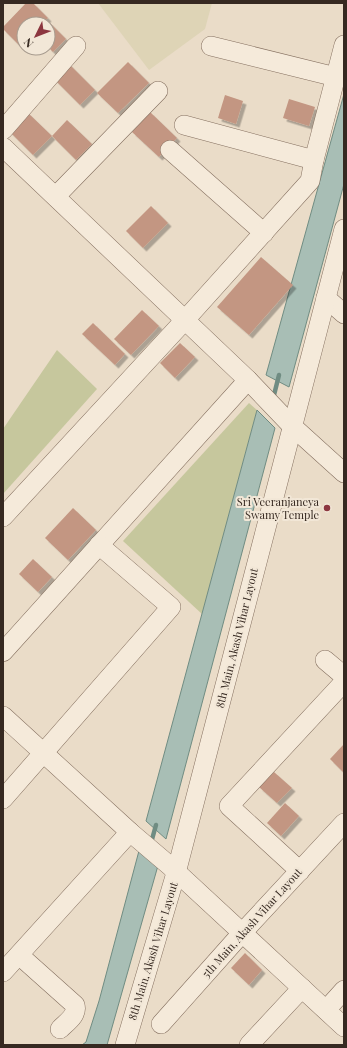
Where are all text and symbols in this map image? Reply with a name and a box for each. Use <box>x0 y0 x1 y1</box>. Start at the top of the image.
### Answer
north arrow <box>16 16 56 56</box>
text: N <box>20 35 37 51</box>
place label: Sri Veeranjaneya Swamy Temple <box>237 494 320 522</box>
marker: Sri Veeranjaneya Swamy Temple <box>322 503 332 513</box>
street label: 8th Main, Akash Vihar Layout <box>212 566 261 709</box>
street label: 5th Main, Akash Vihar Layout <box>198 865 305 981</box>
street label: 8th Main, Akash Vihar Layout <box>124 880 181 1022</box>

